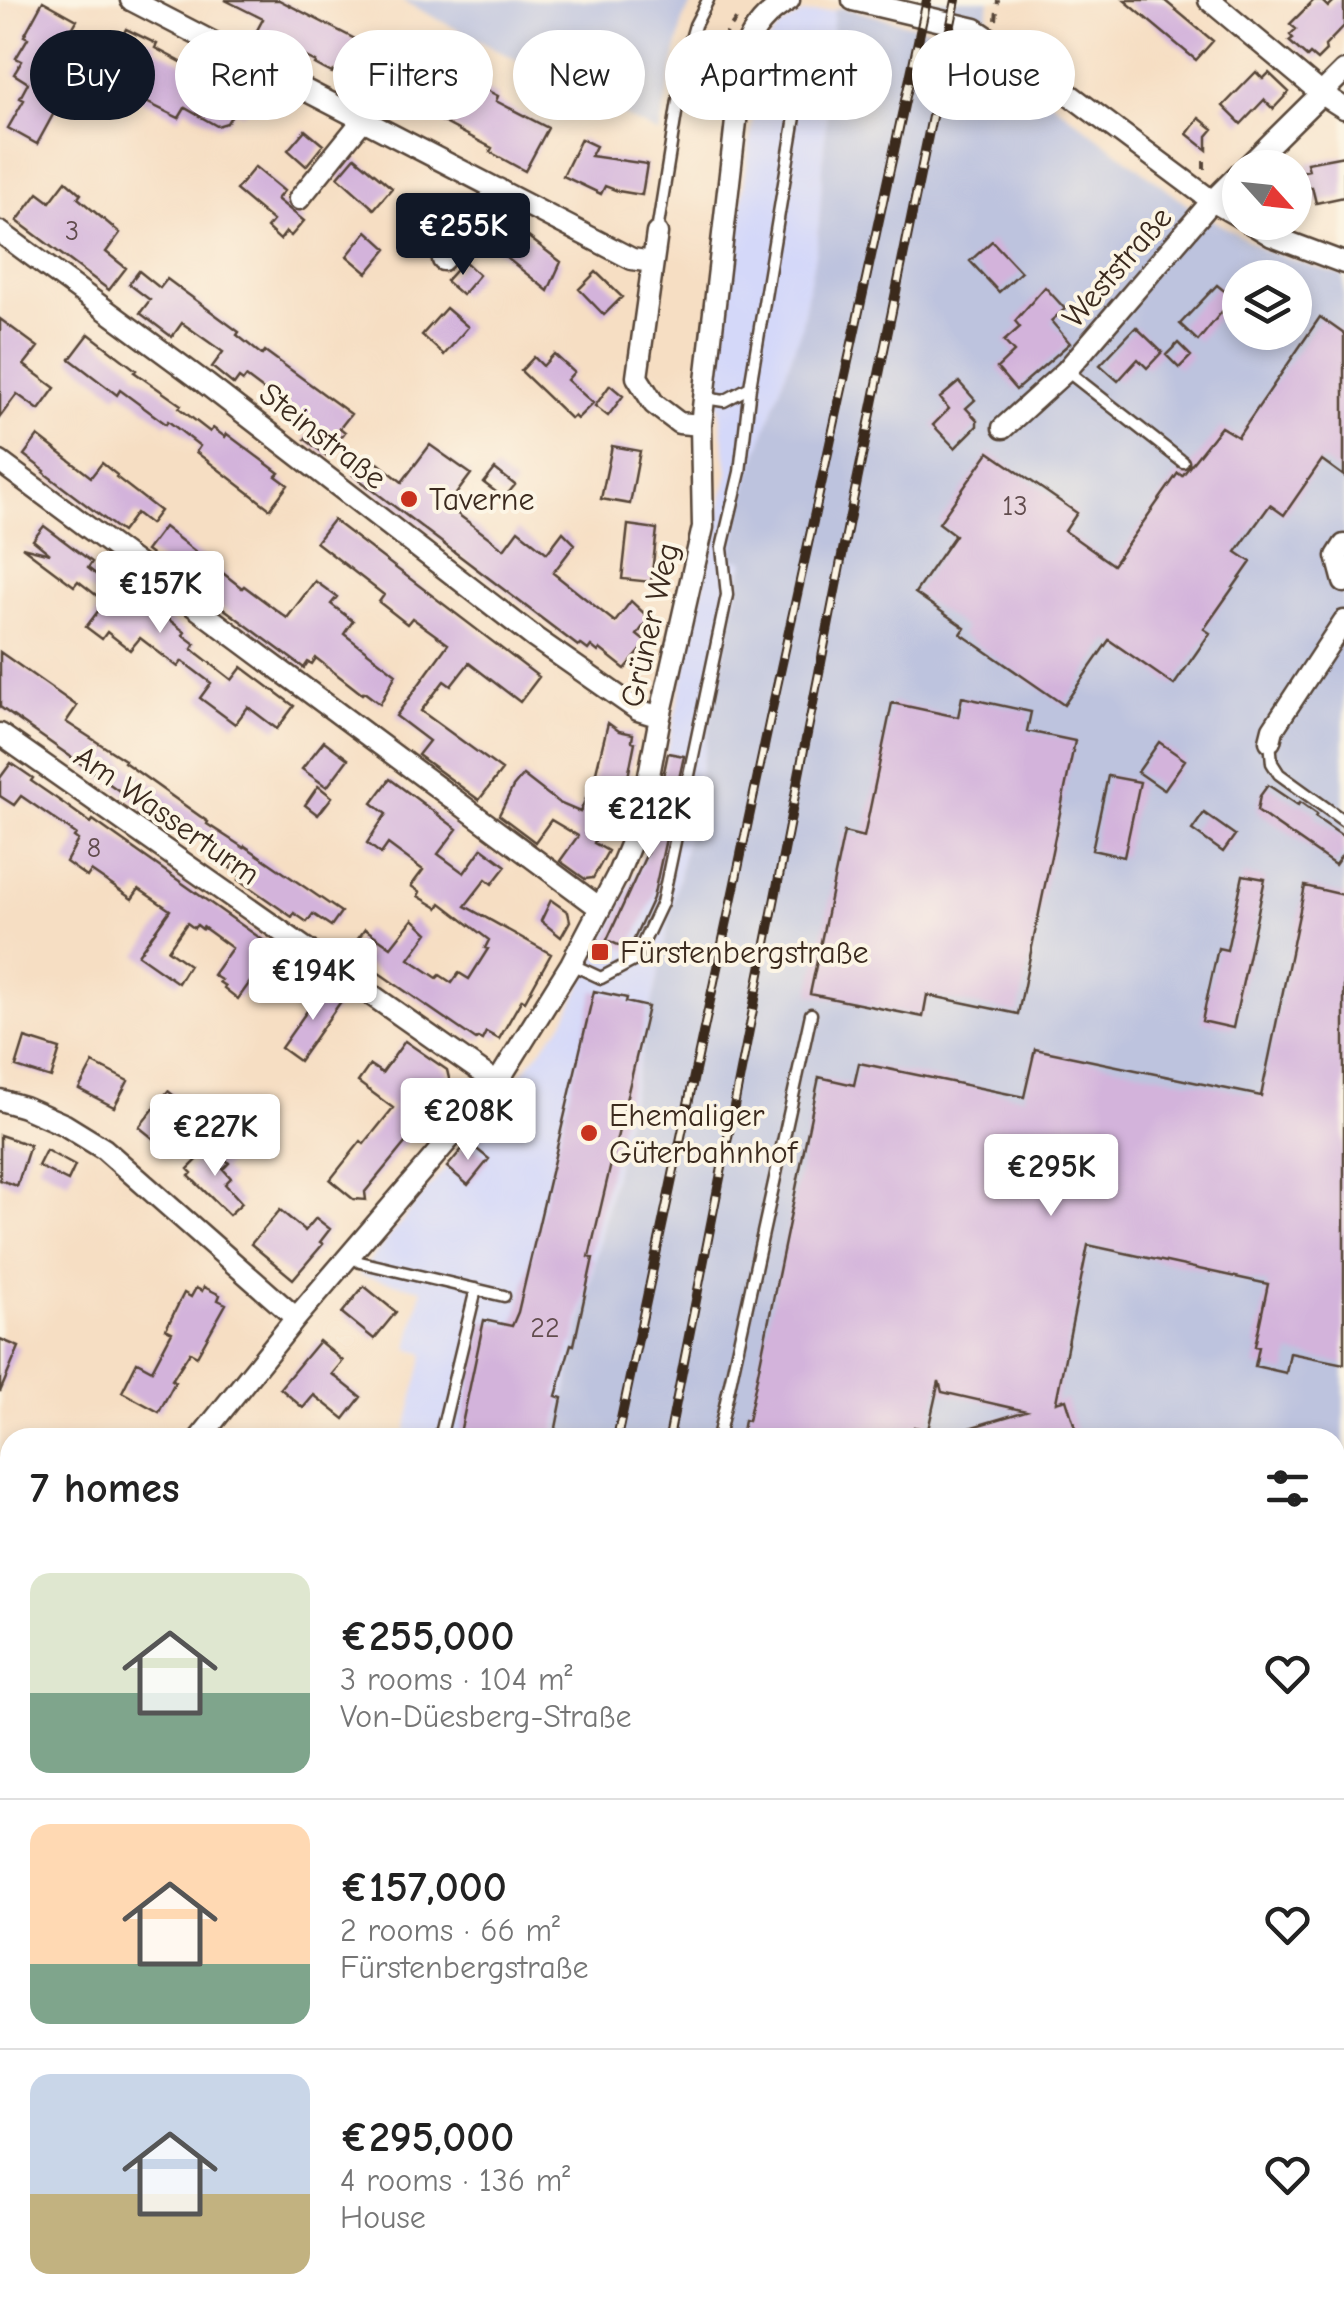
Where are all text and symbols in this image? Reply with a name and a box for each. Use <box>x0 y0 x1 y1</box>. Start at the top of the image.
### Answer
chip: Buy <box>30 30 155 120</box>
chip: Rent <box>175 30 313 120</box>
chip: Filters <box>333 30 493 120</box>
chip: New <box>513 30 645 120</box>
chip: Apartment <box>665 30 892 120</box>
chip: House <box>912 30 1075 120</box>
north arrow <box>1222 150 1312 240</box>
map controls <box>1222 150 1312 350</box>
pin: €255K <box>393 193 533 278</box>
street label: Weststraße <box>1054 199 1180 335</box>
text: €255K <box>418 207 508 244</box>
house number: 3 <box>65 215 79 247</box>
button: layers <box>1222 260 1312 350</box>
street label: Steinstraße <box>252 375 394 497</box>
place label: Taverne <box>429 481 534 518</box>
marker: Taverne <box>398 488 420 510</box>
house number: 13 <box>1002 490 1028 522</box>
street label: Grüner Weg <box>613 539 687 711</box>
pin: €157K <box>90 551 230 636</box>
text: €157K <box>118 565 202 602</box>
street label: Am Wasserturm <box>67 737 267 893</box>
pin: €212K <box>579 776 719 861</box>
text: €212K <box>607 790 691 827</box>
house number: 8 <box>87 832 101 864</box>
place label: Fürstenbergstraße <box>620 934 869 971</box>
pin: €194K <box>243 938 383 1023</box>
marker: Fürstenbergstraße <box>589 941 611 963</box>
text: €194K <box>271 952 355 989</box>
pin: €208K <box>398 1078 538 1163</box>
text: €208K <box>423 1092 513 1129</box>
pin: €227K <box>145 1094 285 1179</box>
place label: Ehemaliger Güterbahnhof <box>609 1097 799 1171</box>
text: €227K <box>172 1108 258 1145</box>
marker: Ehemaliger Güterbahnhof <box>578 1122 600 1144</box>
pin: €295K <box>981 1134 1121 1219</box>
text: €295K <box>1006 1148 1096 1185</box>
house number: 22 <box>530 1312 560 1344</box>
icon: filters <box>1260 1461 1315 1516</box>
text: 7 homes <box>30 1464 180 1513</box>
text: €255,000 <box>340 1612 515 1661</box>
icon: home <box>110 1613 230 1733</box>
icon: heart <box>1260 1646 1315 1701</box>
text: 3 rooms · 104 m² <box>340 1661 572 1698</box>
text: Von-Düesberg-Straße <box>340 1698 632 1735</box>
text: €157,000 <box>340 1863 507 1912</box>
icon: home <box>110 1864 230 1984</box>
icon: heart <box>1260 1897 1315 1952</box>
text: 2 rooms · 66 m² <box>340 1912 560 1949</box>
text: Fürstenbergstraße <box>340 1949 589 1986</box>
text: €295,000 <box>340 2113 514 2162</box>
icon: home <box>110 2114 230 2234</box>
icon: heart <box>1260 2147 1315 2202</box>
text: 4 rooms · 136 m² <box>340 2162 570 2199</box>
text: House <box>340 2199 426 2236</box>

